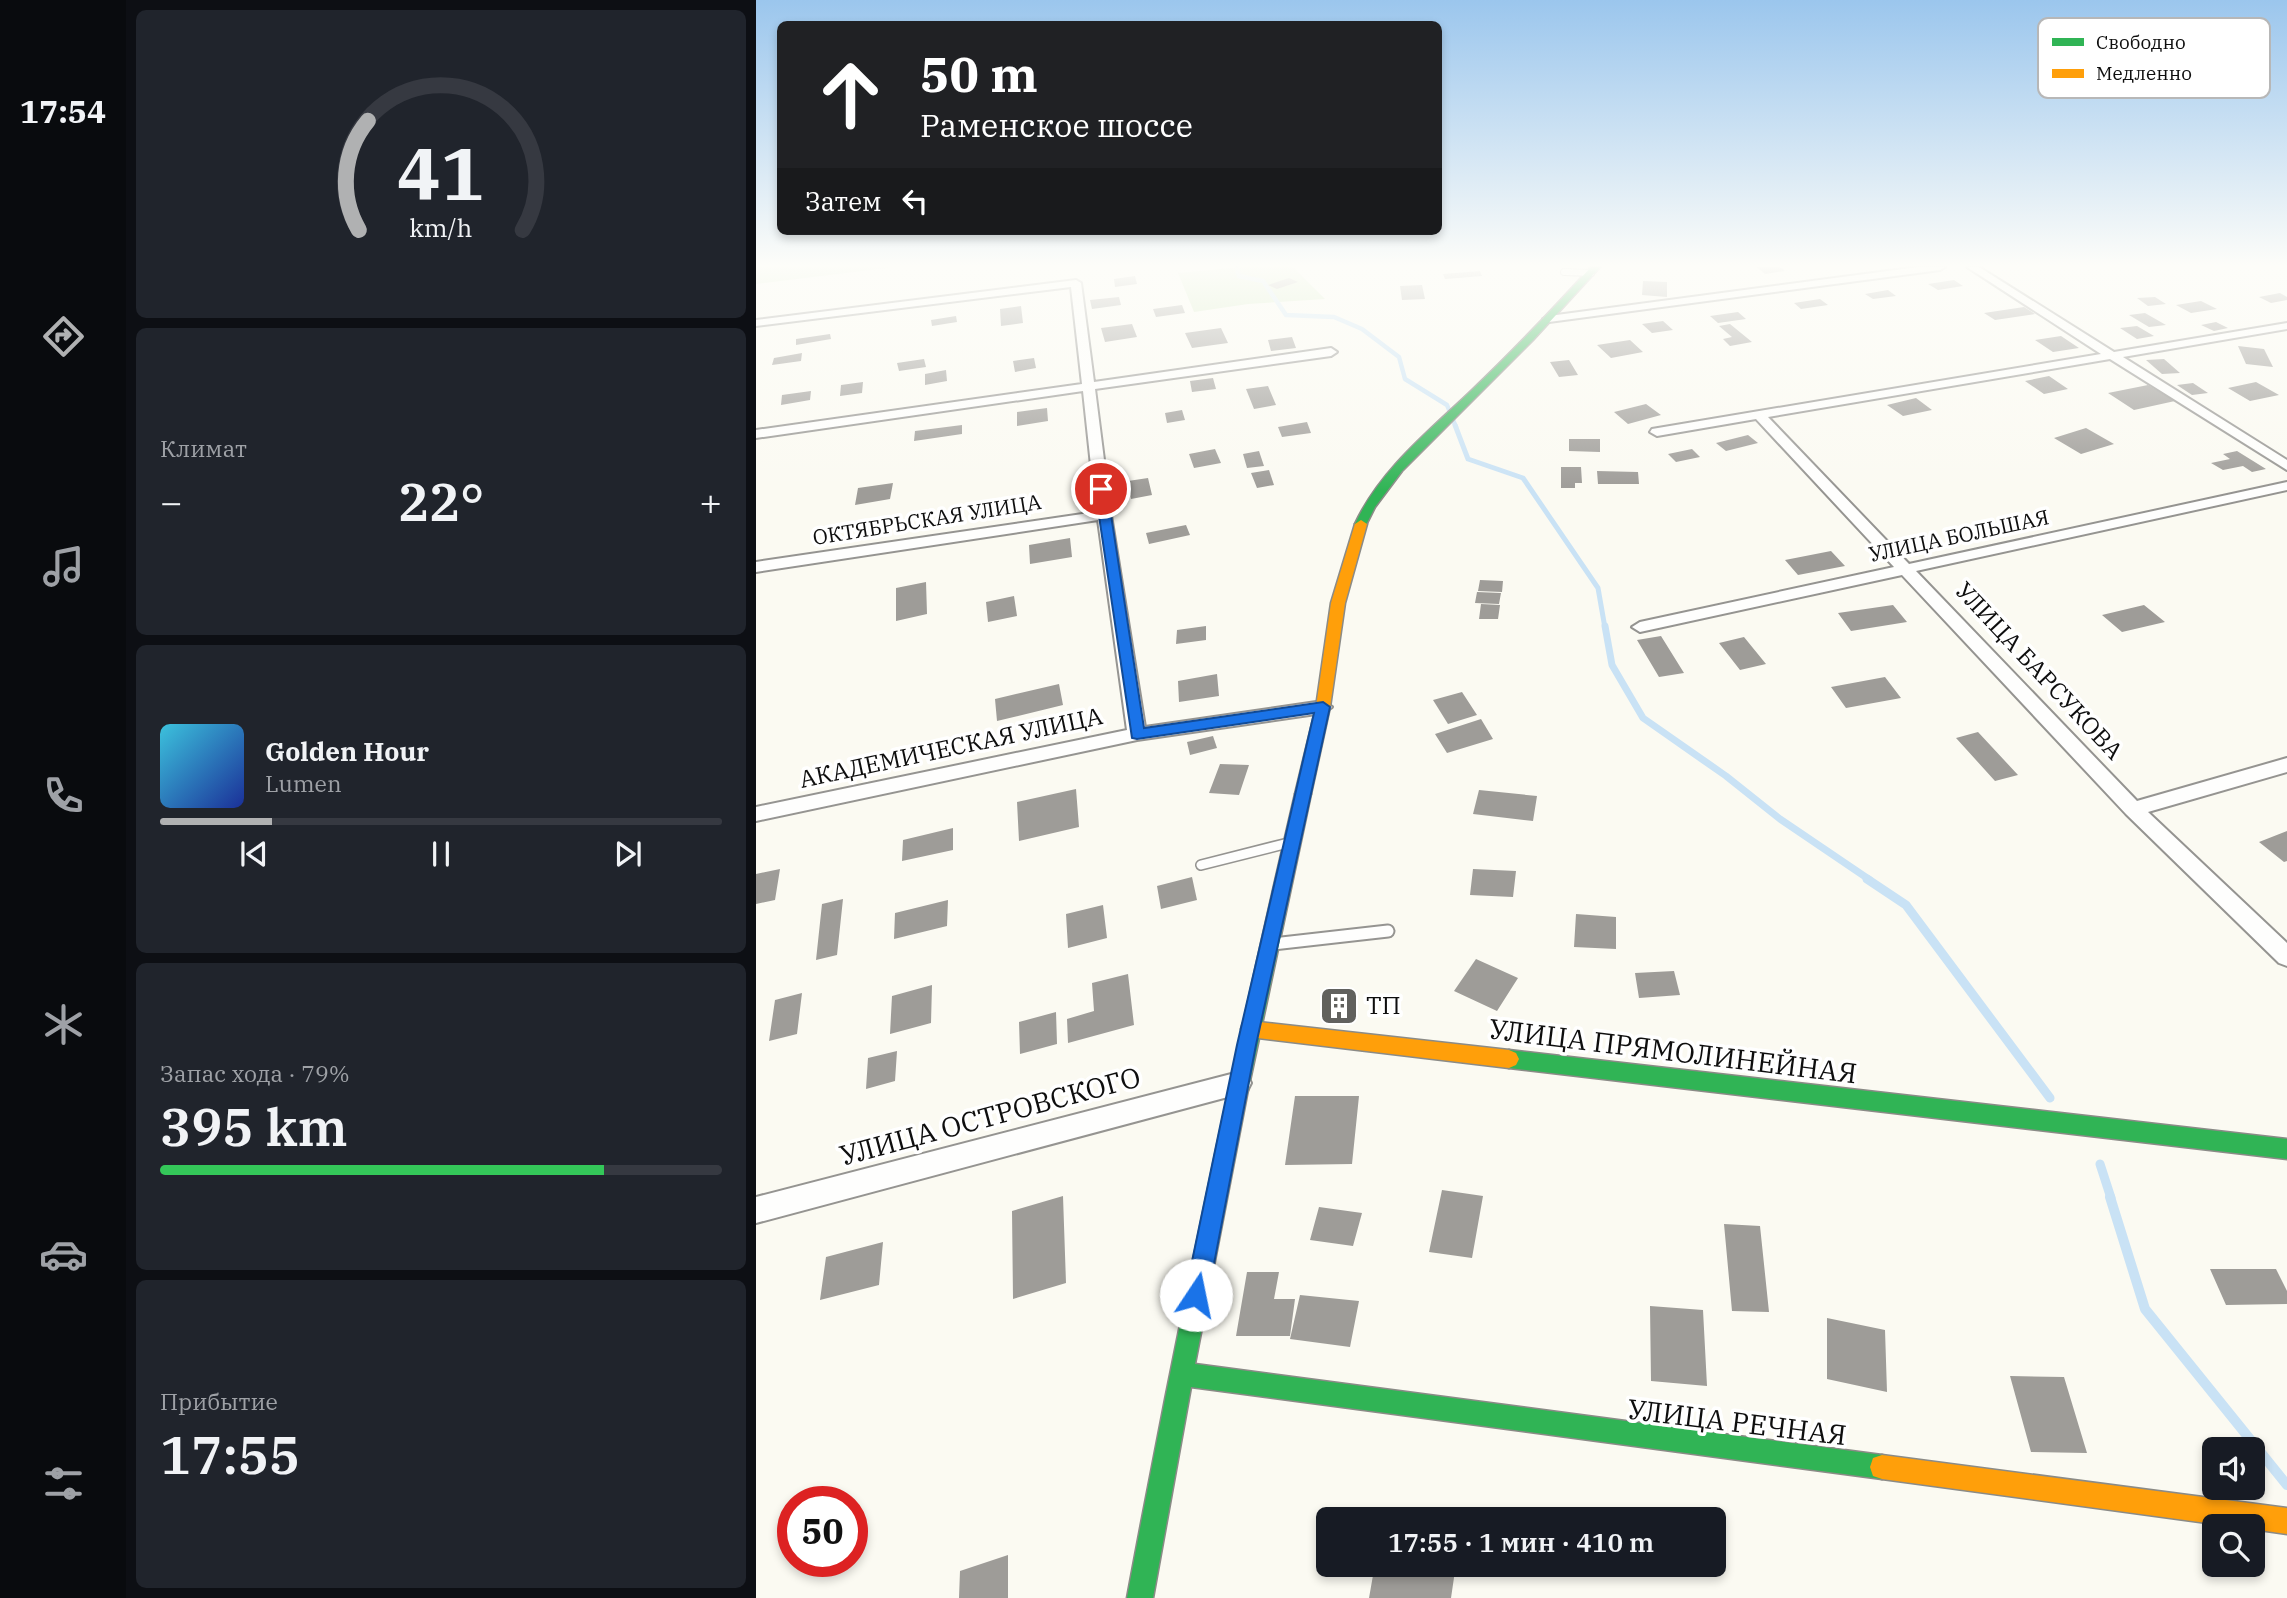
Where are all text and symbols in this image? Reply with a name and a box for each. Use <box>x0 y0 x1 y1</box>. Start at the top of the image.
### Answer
legend <box>2038 18 2270 98</box>
text: Свободно <box>2096 30 2186 54</box>
text: 50 m <box>920 42 1038 105</box>
icon: ahead <box>805 49 896 140</box>
text: Медленно <box>2096 61 2192 85</box>
text: 17:54 <box>20 90 106 132</box>
text: Раменское шоссе <box>920 104 1193 146</box>
text: 41 <box>397 125 485 220</box>
icon: left <box>896 182 934 220</box>
text: Затем <box>805 184 882 218</box>
text: km/h <box>409 211 473 244</box>
icon: directions <box>39 312 88 361</box>
text: Климат <box>160 433 247 463</box>
pin <box>1071 459 1131 519</box>
text: 22° <box>398 468 484 535</box>
icon: arrive <box>1082 470 1120 508</box>
text: − <box>160 477 183 526</box>
text: + <box>699 477 722 526</box>
street label: ОКТЯБРЬСКАЯ УЛИЦА <box>811 487 1044 551</box>
street label: УЛИЦА БОЛЬШАЯ <box>1866 502 2051 568</box>
icon: music <box>39 542 88 591</box>
street label: УЛИЦА БАРСУКОВА <box>1949 575 2131 766</box>
street label: АКАДЕМИЧЕСКАЯ УЛИЦА <box>796 699 1106 795</box>
text: Golden Hour <box>265 734 429 768</box>
text: Lumen <box>265 768 342 798</box>
icon: phone <box>39 771 88 820</box>
icon: previous <box>235 835 273 873</box>
icon: pause <box>422 835 460 873</box>
icon: next <box>609 835 647 873</box>
building icon: ТП <box>1318 985 1360 1027</box>
place label: ТП <box>1366 989 1401 1021</box>
icon: climate <box>39 1000 88 1049</box>
street label: УЛИЦА ПРЯМОЛИНЕЙНАЯ <box>1487 1010 1859 1091</box>
text: Запас хода · 79% <box>160 1058 350 1088</box>
street label: УЛИЦА ОСТРОВСКОГО <box>835 1058 1144 1173</box>
text: 395 km <box>160 1093 348 1160</box>
icon: car <box>39 1230 88 1279</box>
position arrow <box>1159 1258 1233 1332</box>
text: Прибытие <box>160 1386 278 1416</box>
street label: УЛИЦА РЕЧНАЯ <box>1625 1390 1849 1453</box>
text: 17:55 <box>160 1421 300 1488</box>
map controls <box>2202 1437 2265 1577</box>
button: sound <box>2202 1437 2265 1500</box>
icon: filters <box>39 1459 88 1508</box>
speed limit sign: 50 <box>777 1486 868 1577</box>
button: search <box>2202 1514 2265 1577</box>
text: 17:55 · 1 мин · 410 m <box>1388 1525 1654 1559</box>

